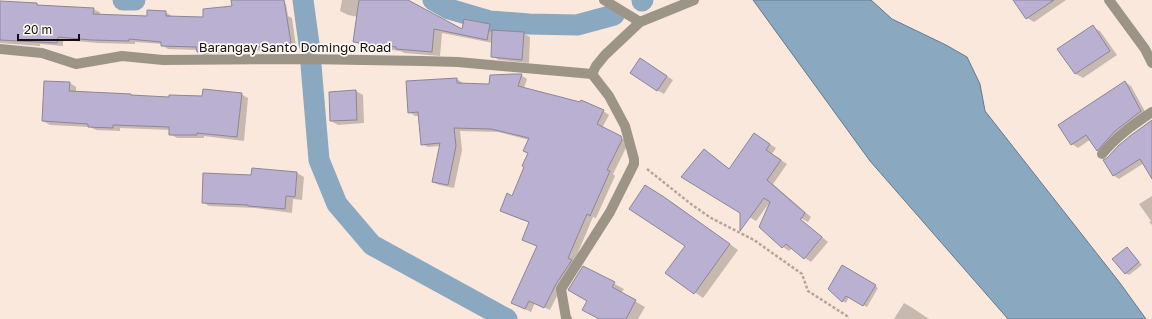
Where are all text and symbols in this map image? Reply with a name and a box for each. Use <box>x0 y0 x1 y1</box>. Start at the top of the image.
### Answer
scale bar <box>18 16 79 42</box>
text: 20 m <box>24 22 52 37</box>
street label: Barangay Santo Domingo Road <box>199 39 391 55</box>

